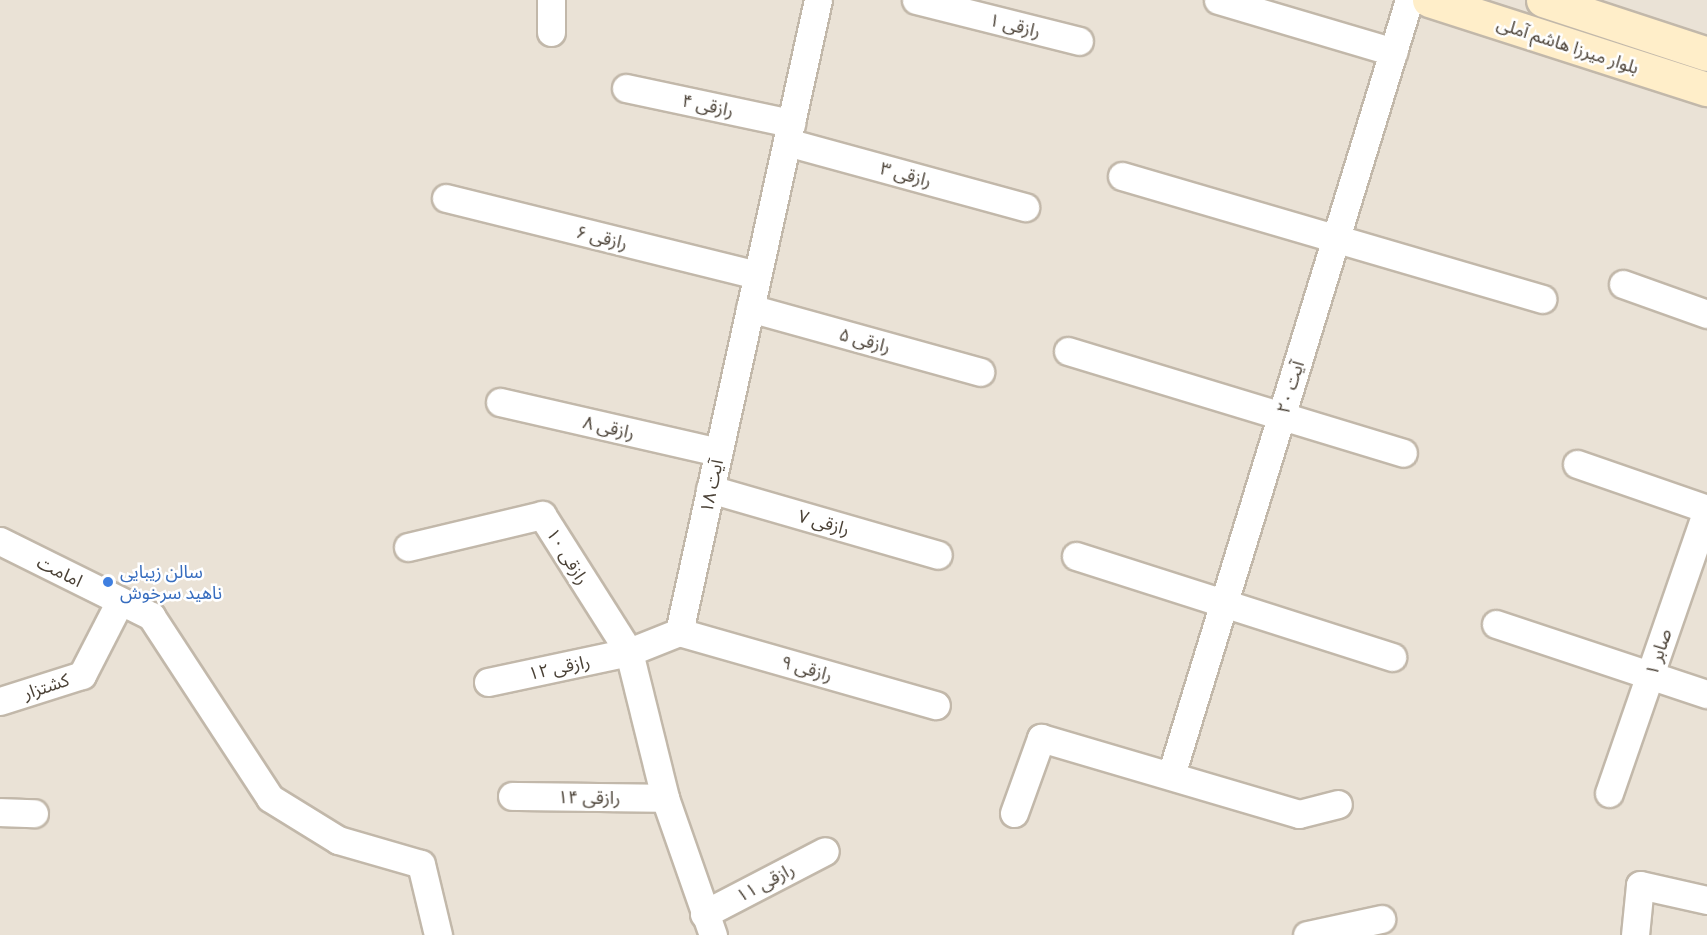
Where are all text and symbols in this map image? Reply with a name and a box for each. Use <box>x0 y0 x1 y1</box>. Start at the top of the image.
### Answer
street label: رازقی ۱ <box>987 8 1043 42</box>
street label: بلوار میرزا هاشم آملی <box>1494 12 1642 78</box>
street label: رازقی ۴ <box>680 89 736 121</box>
street label: رازقی ۳ <box>878 157 934 191</box>
street label: رازقی ۶ <box>574 220 630 254</box>
street label: رازقی ۵ <box>837 323 893 357</box>
street label: آیت ۲۰ <box>1272 358 1308 416</box>
street label: رازقی ۸ <box>581 411 637 443</box>
street label: آیت ۱۸ <box>695 457 727 515</box>
street label: رازقی ۷ <box>796 504 852 540</box>
street label: رازقی ۱۰ <box>542 524 594 588</box>
street label: امامت <box>34 551 86 591</box>
place label: سالن زیبایی ناهید سرخوش <box>120 561 222 604</box>
marker: سالن زیبایی ناهید سرخوش <box>101 575 115 589</box>
street label: صابر ۱ <box>1640 626 1676 678</box>
street label: رازقی ۱۲ <box>526 650 592 684</box>
street label: رازقی ۹ <box>779 650 835 686</box>
street label: کشتزار <box>20 668 72 704</box>
street label: رازقی ۱۴ <box>558 786 620 808</box>
street label: رازقی ۱۱ <box>732 858 798 906</box>

